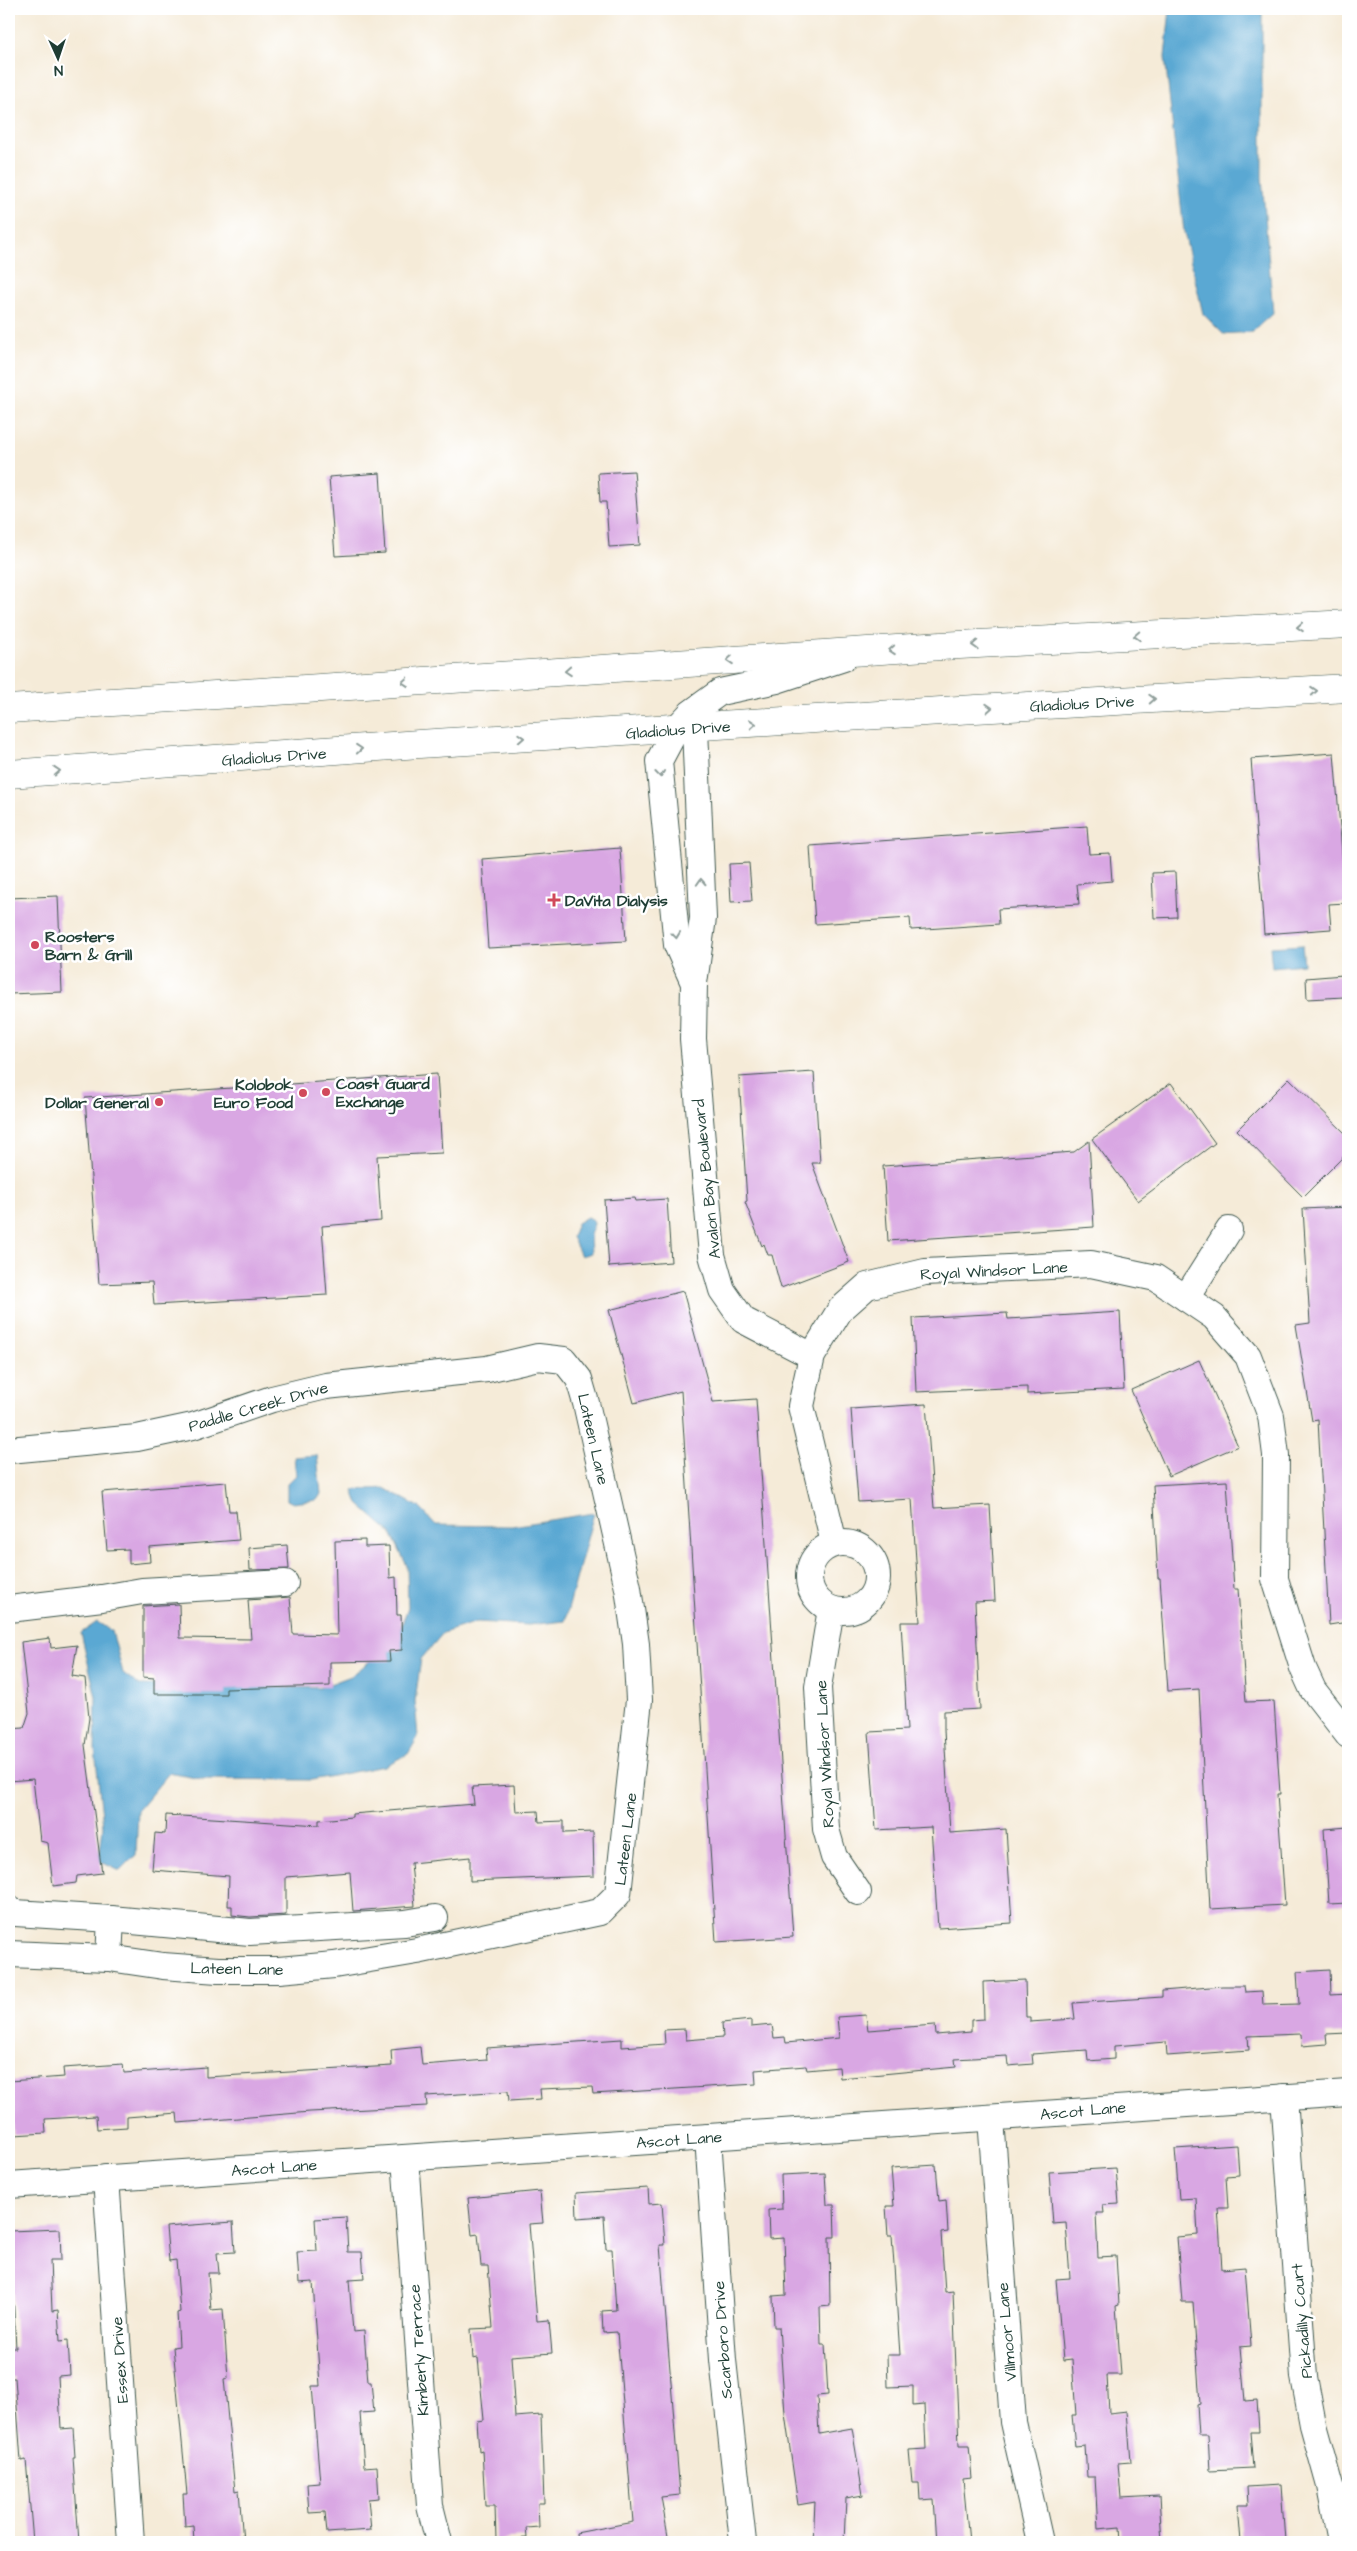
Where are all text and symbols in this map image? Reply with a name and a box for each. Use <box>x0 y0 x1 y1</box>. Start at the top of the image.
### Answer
north arrow <box>32 32 82 82</box>
text: N <box>54 60 64 80</box>
one-way arrow <box>1295 621 1303 632</box>
one-way arrow <box>1133 630 1141 641</box>
one-way arrow <box>971 639 979 650</box>
one-way arrow <box>888 644 896 655</box>
one-way arrow <box>725 655 733 666</box>
one-way arrow <box>563 665 571 676</box>
one-way arrow <box>401 677 409 688</box>
one-way arrow <box>1310 685 1318 696</box>
street label: Gladiolus Drive <box>1029 690 1135 718</box>
one-way arrow <box>1148 694 1156 705</box>
one-way arrow <box>986 703 994 713</box>
street label: Gladiolus Drive <box>625 715 732 745</box>
one-way arrow <box>750 719 758 730</box>
one-way arrow <box>517 733 525 744</box>
street label: Gladiolus Drive <box>221 742 328 772</box>
one-way arrow <box>355 744 363 755</box>
one-way arrow <box>54 766 62 777</box>
one-way arrow <box>654 770 665 778</box>
one-way arrow <box>696 878 706 886</box>
place label: DaVita Dialysis <box>565 890 668 913</box>
marker: DaVita Dialysis <box>547 893 561 907</box>
place label: Roosters Barn & Grill <box>45 926 133 966</box>
one-way arrow <box>670 932 681 940</box>
marker: Roosters Barn & Grill <box>29 939 41 951</box>
place label: Coast Guard Exchange <box>336 1073 431 1115</box>
place label: Kolobok Euro Food <box>214 1074 294 1114</box>
marker: Coast Guard Exchange <box>320 1086 332 1098</box>
marker: Kolobok Euro Food <box>297 1087 309 1099</box>
place label: Dollar General <box>45 1092 149 1114</box>
marker: Dollar General <box>153 1096 165 1108</box>
street label: Avalon Bay Boulevard <box>688 1098 727 1260</box>
street label: Royal Windsor Lane <box>920 1256 1069 1287</box>
street label: Paddle Creek Drive <box>186 1376 331 1437</box>
street label: Lateen Lane <box>572 1391 614 1487</box>
street label: Royal Windsor Lane <box>810 1679 841 1828</box>
street label: Lateen Lane <box>609 1791 643 1887</box>
street label: Lateen Lane <box>190 1957 284 1981</box>
street label: Ascot Lane <box>1039 2096 1127 2126</box>
street label: Ascot Lane <box>635 2126 723 2154</box>
street label: Ascot Lane <box>230 2154 318 2182</box>
street label: Pickadilly Court <box>1286 2262 1319 2379</box>
street label: Scarboro Drive <box>708 2280 738 2400</box>
street label: Villmoor Lane <box>992 2281 1022 2382</box>
street label: Kimberly Terrace <box>403 2283 436 2417</box>
street label: Essex Drive <box>106 2316 134 2404</box>

